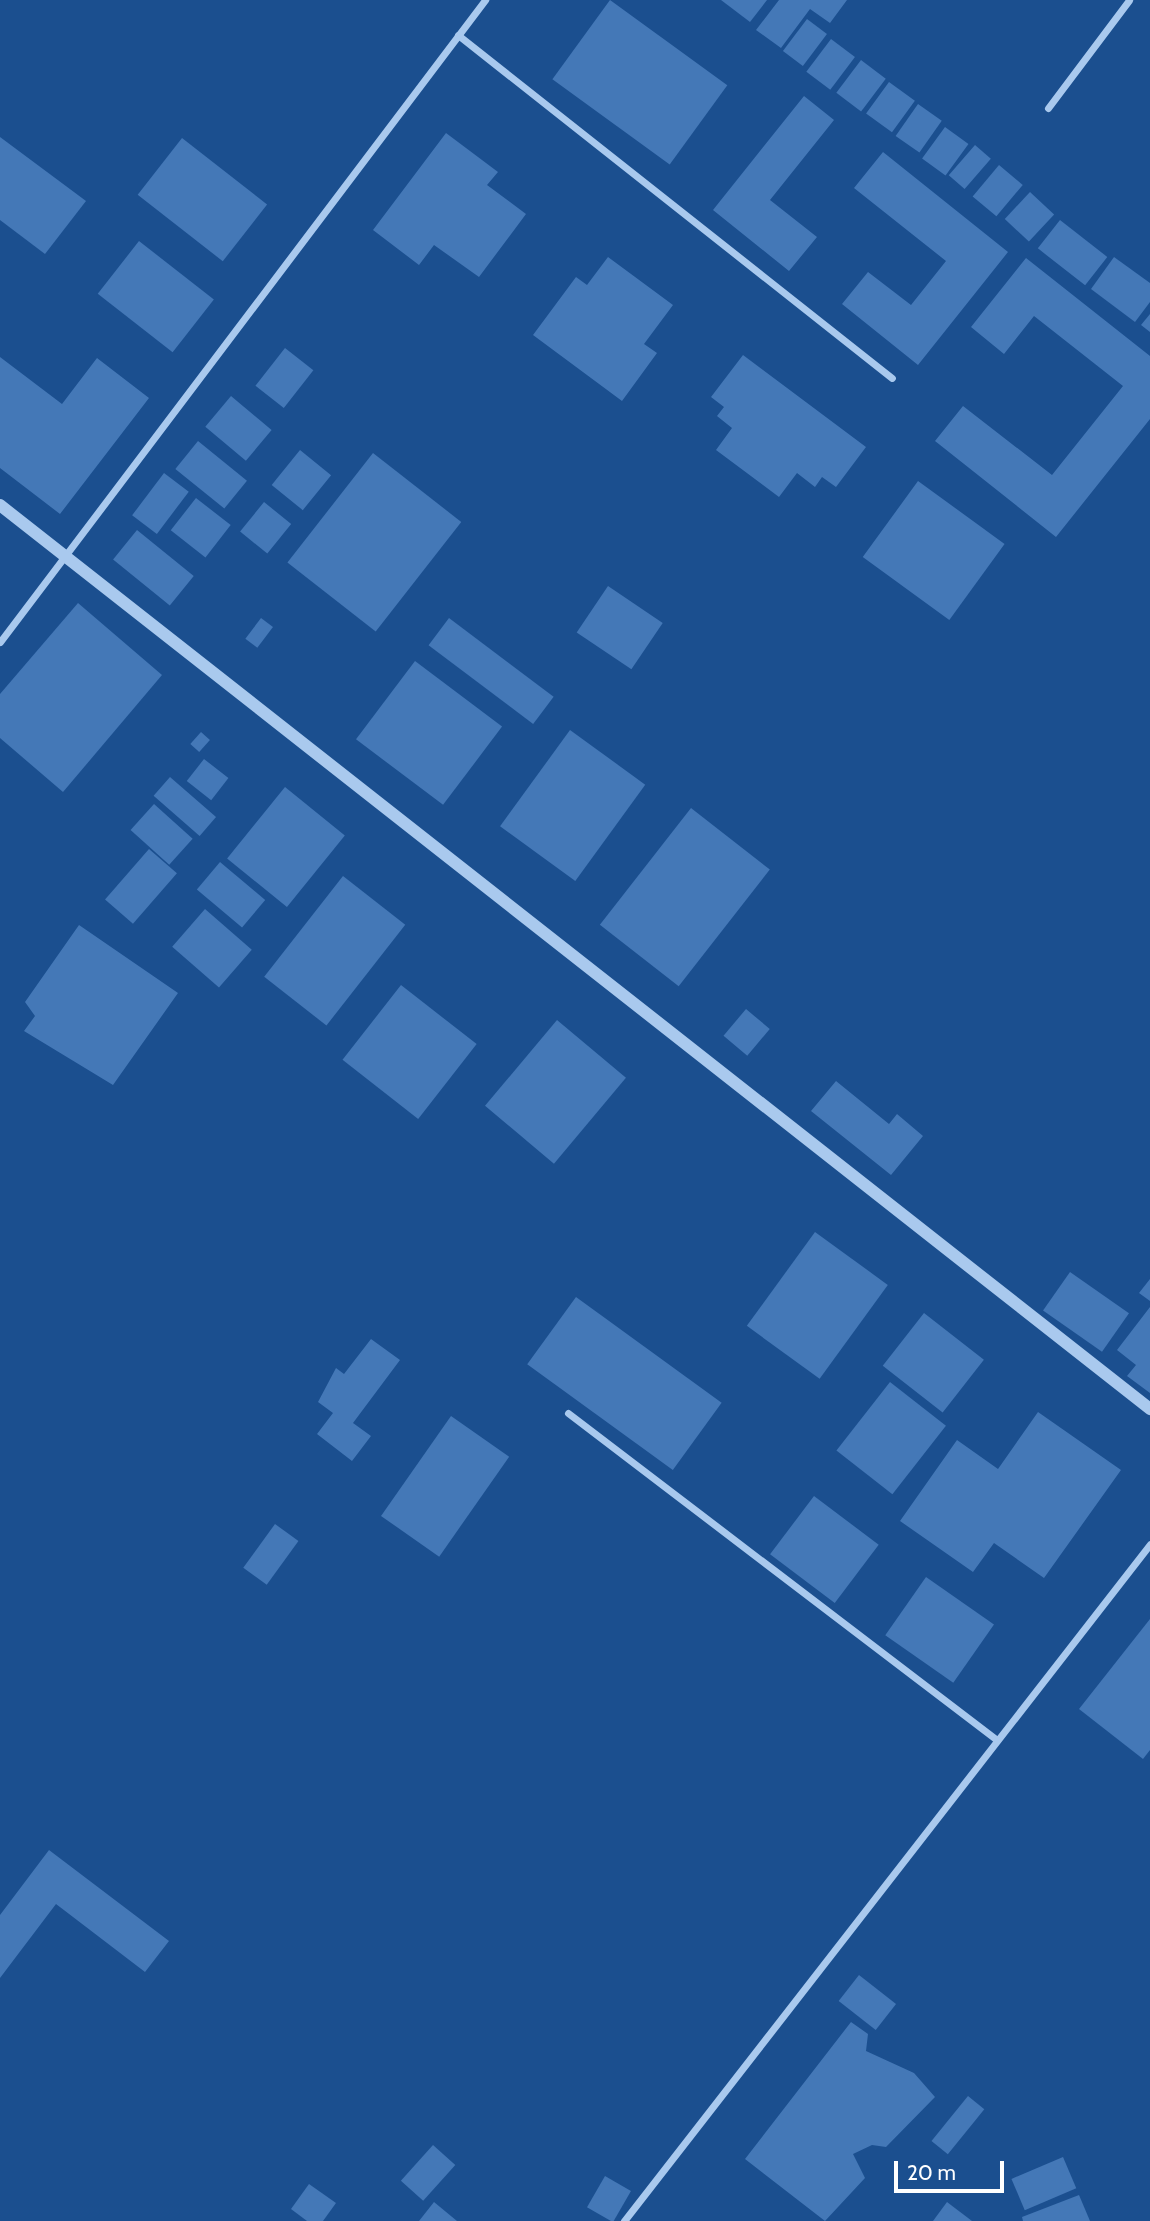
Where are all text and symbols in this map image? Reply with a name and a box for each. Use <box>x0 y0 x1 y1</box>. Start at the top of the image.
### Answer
scale bar <box>898 2148 1008 2192</box>
text: 20 m <box>907 2160 956 2185</box>

